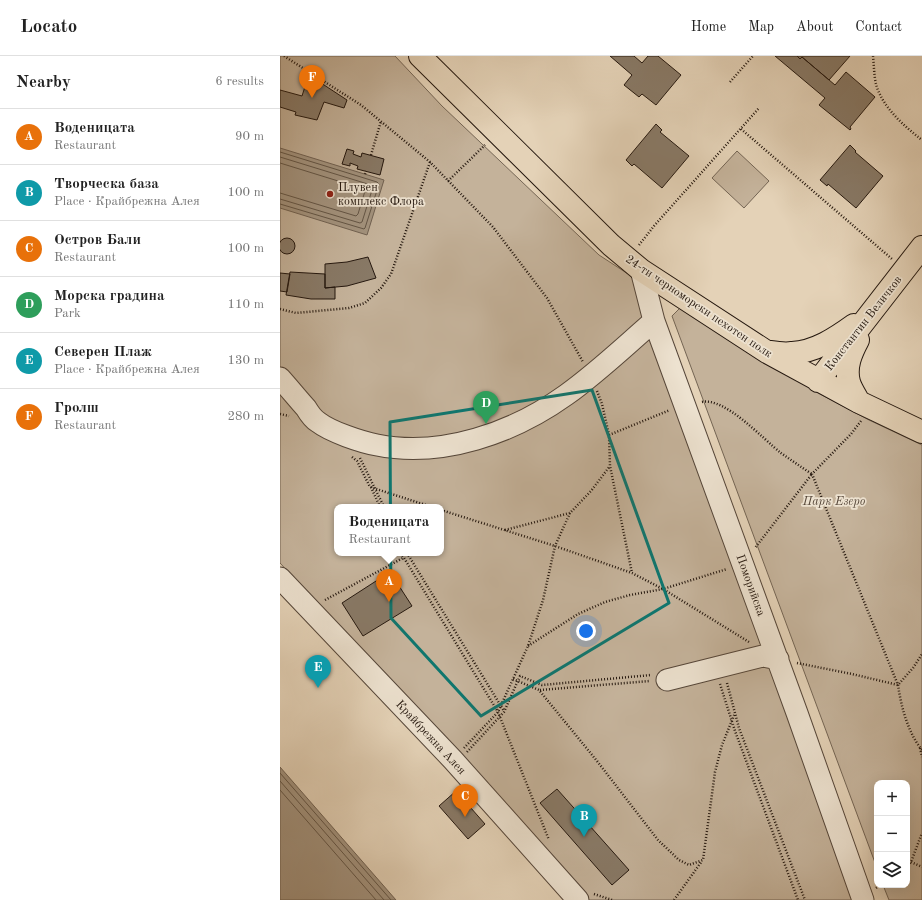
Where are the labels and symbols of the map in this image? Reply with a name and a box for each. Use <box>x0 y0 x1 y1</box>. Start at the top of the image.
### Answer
pin: F <box>299 65 325 98</box>
place label: Плувен комплекс Флора <box>338 182 424 208</box>
marker: Плувен комплекс Флора <box>325 189 335 199</box>
street label: 24-ти черноморски пехотен полк <box>623 253 774 360</box>
street label: Константин Величков <box>823 274 905 373</box>
pin: D <box>473 391 499 424</box>
park label: Парк Езеро <box>802 496 866 508</box>
street label: Поморийска <box>733 553 767 618</box>
pin: A <box>376 569 402 602</box>
your location <box>576 621 596 641</box>
pin: E <box>305 655 331 688</box>
street label: Крайбрежна Алея <box>393 698 468 777</box>
pin: C <box>452 784 478 817</box>
pin: B <box>571 804 597 837</box>

